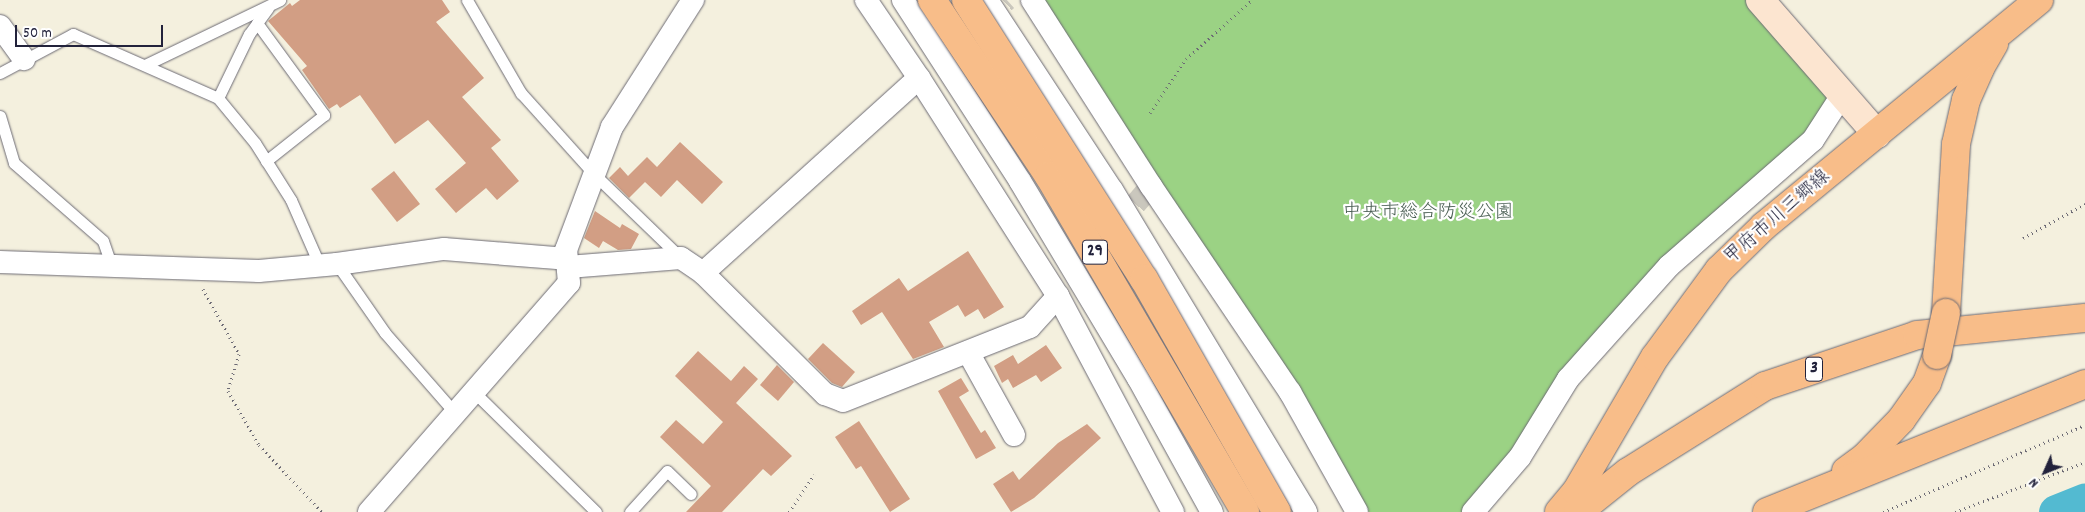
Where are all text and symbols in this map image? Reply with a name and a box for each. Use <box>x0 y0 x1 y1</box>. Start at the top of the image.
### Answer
scale bar <box>18 15 165 47</box>
text: 50 m <box>23 23 52 45</box>
street label: 甲府市川三郷線 <box>1720 166 1836 270</box>
park label: 中央市総合防災公園 <box>1343 203 1513 225</box>
road number: 29 <box>1081 236 1109 268</box>
road number: 3 <box>1804 354 1824 384</box>
north arrow <box>2020 447 2070 497</box>
text: N <box>2025 473 2044 492</box>

